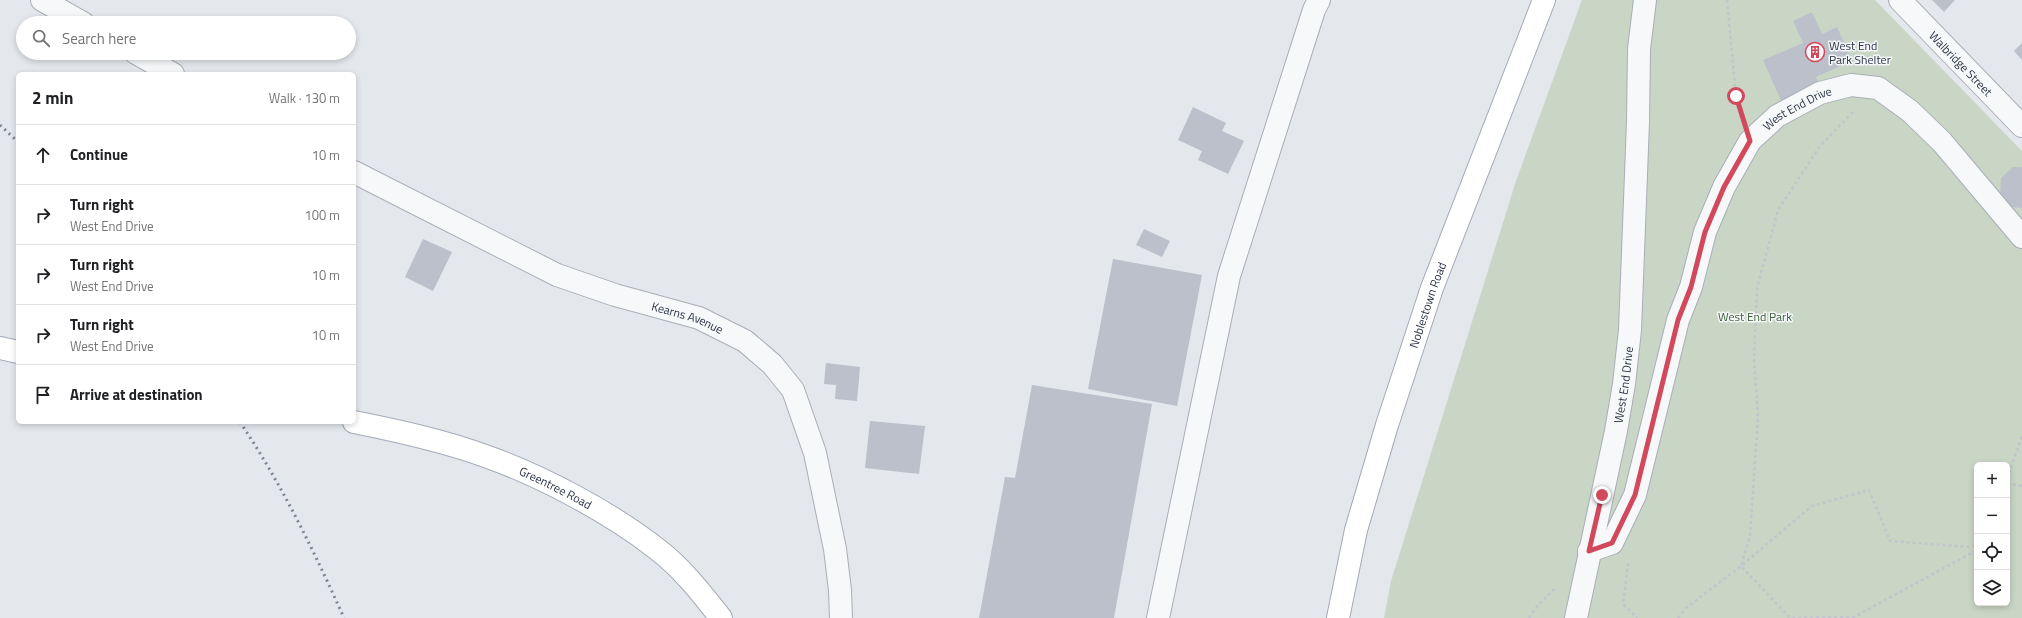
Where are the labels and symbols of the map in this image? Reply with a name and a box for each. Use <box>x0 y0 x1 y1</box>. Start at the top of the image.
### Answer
street label: Walbridge Street <box>1925 26 1998 101</box>
place label: West End Park Shelter <box>1829 36 1891 69</box>
building icon: West End Park Shelter <box>1804 41 1826 63</box>
street label: West End Drive <box>1758 81 1833 135</box>
route start <box>1727 87 1745 105</box>
street label: Noblestown Road <box>1403 259 1451 350</box>
street label: Kearns Avenue <box>650 296 727 338</box>
park label: West End Park <box>1718 307 1792 326</box>
street label: West End Drive <box>1608 345 1638 425</box>
street label: Greentree Road <box>516 461 596 514</box>
route end <box>1593 486 1611 504</box>

